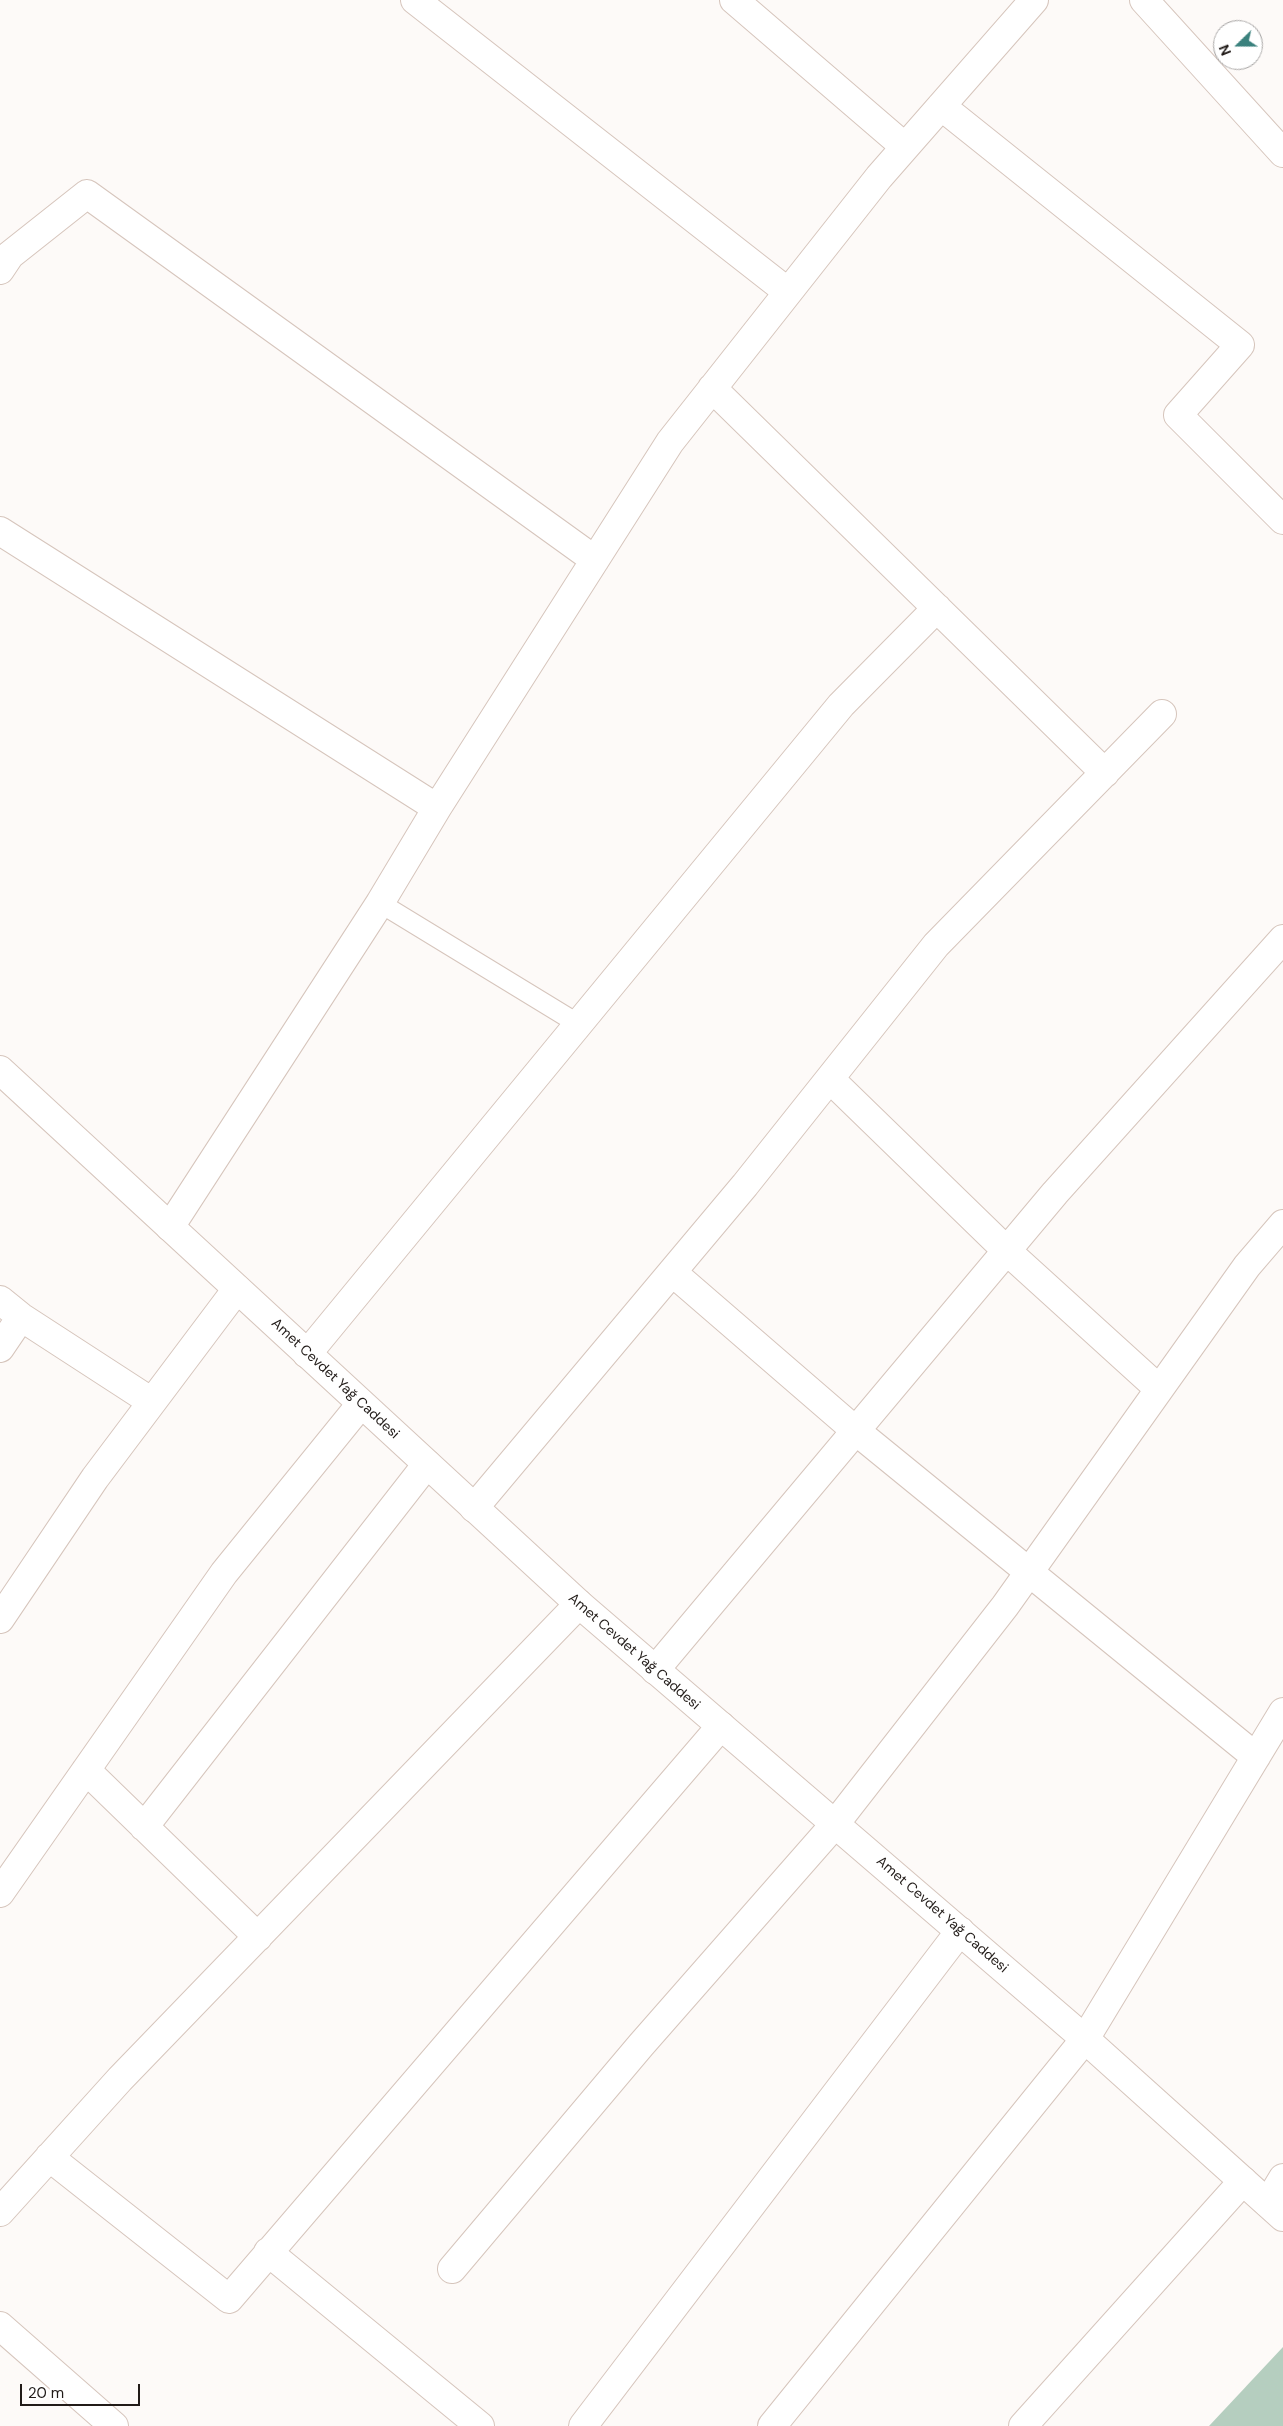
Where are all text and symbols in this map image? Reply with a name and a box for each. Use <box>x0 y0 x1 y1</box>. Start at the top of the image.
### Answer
north arrow <box>1213 20 1263 70</box>
text: N <box>1215 42 1235 58</box>
street label: Amet Cevdet Yağ Caddesi <box>267 1315 403 1443</box>
street label: Amet Cevdet Yağ Caddesi <box>565 1590 703 1714</box>
street label: Amet Cevdet Yağ Caddesi <box>873 1853 1011 1977</box>
scale bar <box>22 2374 142 2406</box>
text: 20 m <box>28 2383 64 2403</box>

